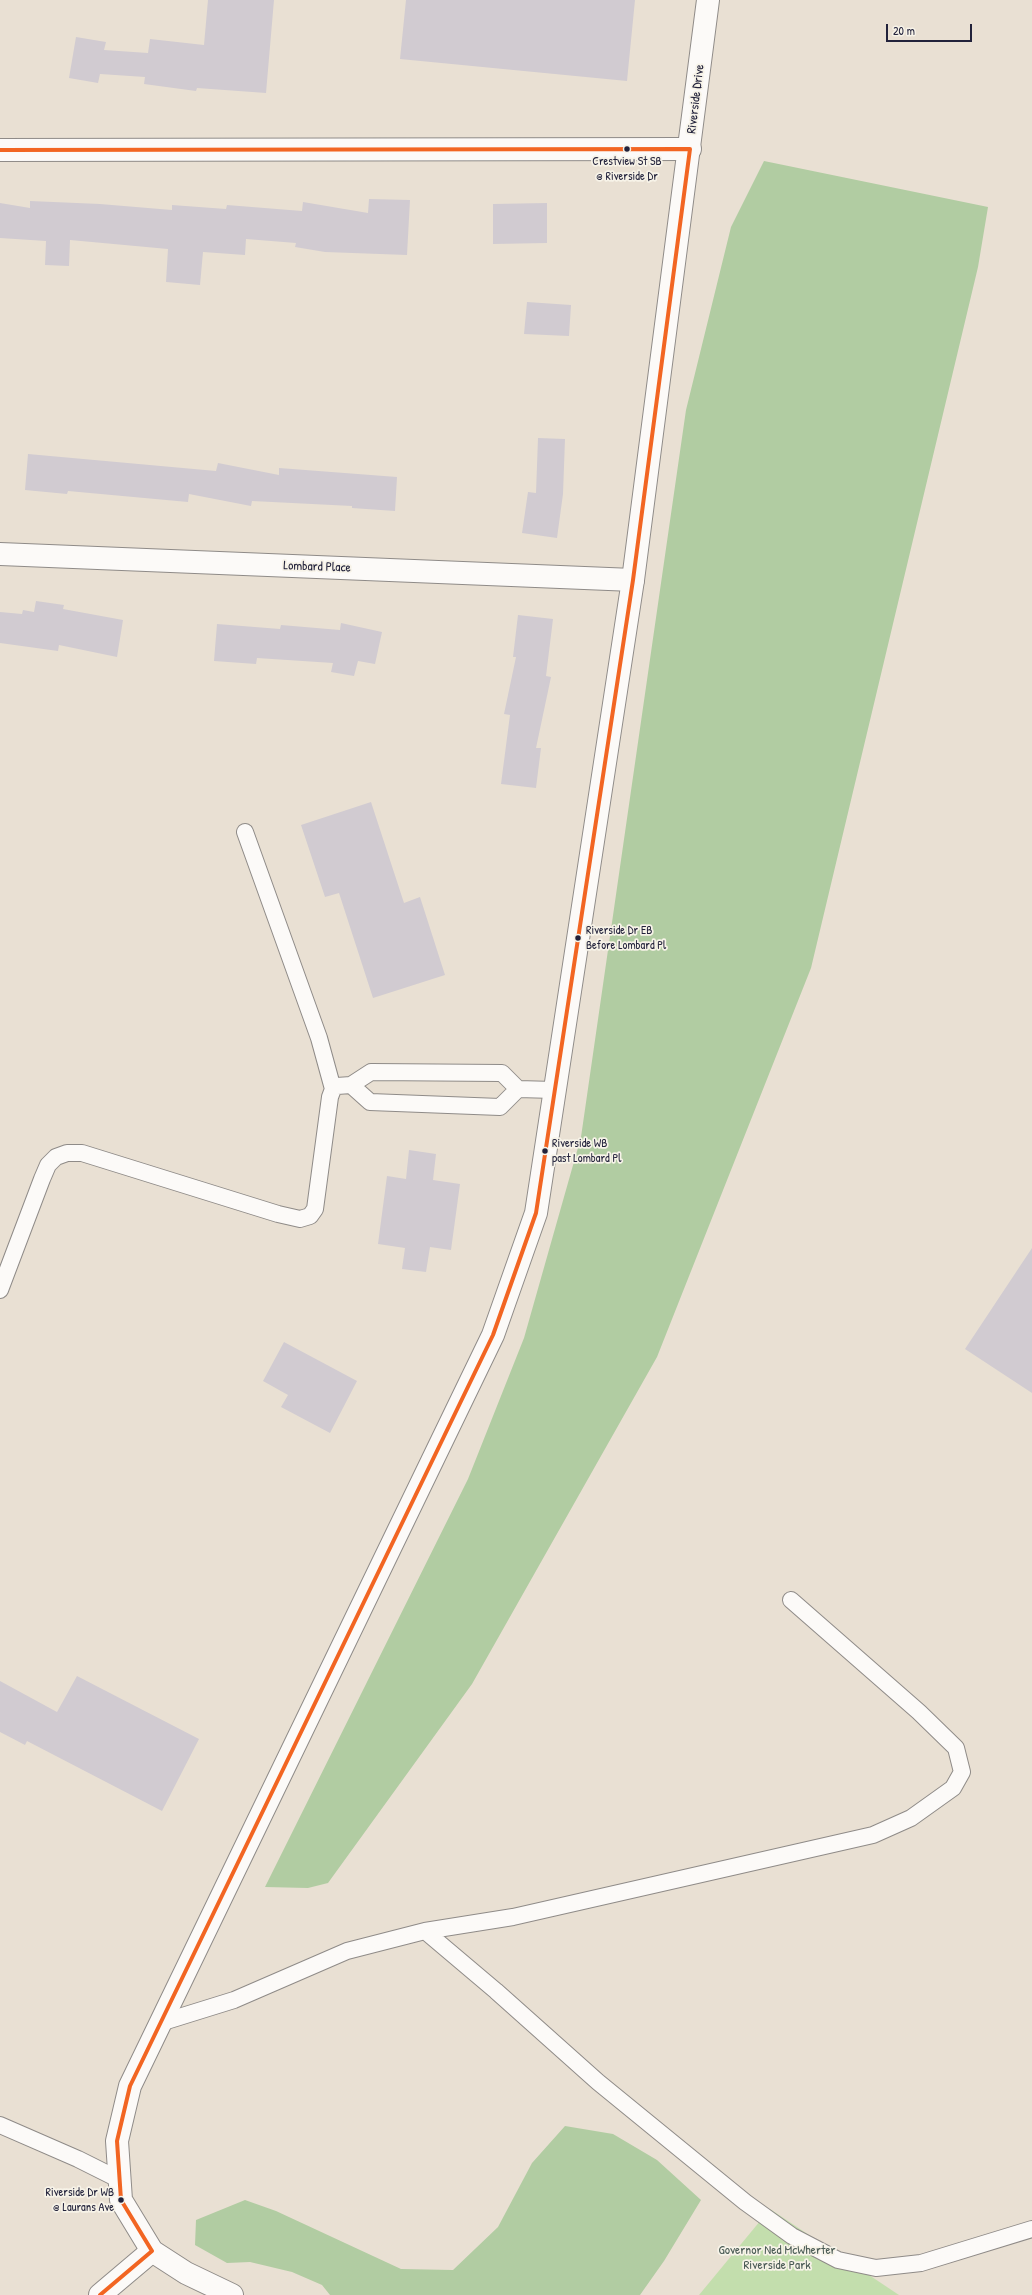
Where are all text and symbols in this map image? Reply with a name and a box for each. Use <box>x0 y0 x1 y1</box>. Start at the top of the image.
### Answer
scale bar <box>888 16 974 42</box>
text: 20 m <box>893 22 915 39</box>
street label: Riverside Drive <box>684 63 708 135</box>
marker: Crestview St SB @ Riverside Dr <box>622 144 632 154</box>
place label: Crestview St SB @ Riverside Dr <box>592 155 662 183</box>
street label: Lombard Place <box>283 558 351 576</box>
place label: Riverside Dr EB Before Lombard Pl <box>586 924 666 952</box>
marker: Riverside Dr EB Before Lombard Pl <box>573 933 583 943</box>
place label: Riverside WB past Lombard Pl <box>552 1137 621 1165</box>
marker: Riverside WB past Lombard Pl <box>540 1146 550 1156</box>
place label: Riverside Dr WB @ Laurans Ave <box>46 2186 114 2214</box>
marker: Riverside Dr WB @ Laurans Ave <box>116 2195 126 2205</box>
park label: Governor Ned McWherter Riverside Park <box>718 2243 836 2274</box>

